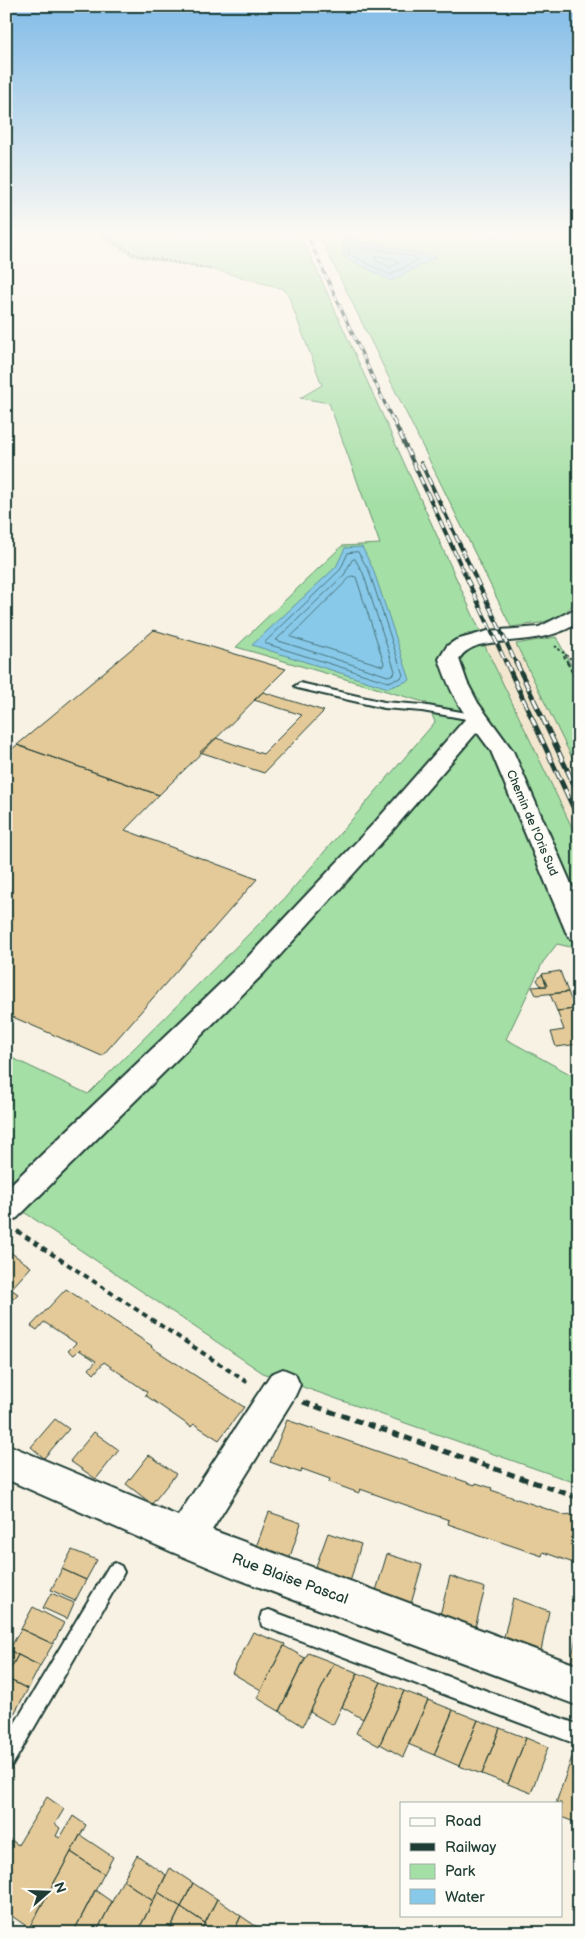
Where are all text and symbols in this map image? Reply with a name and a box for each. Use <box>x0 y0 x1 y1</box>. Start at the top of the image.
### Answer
street label: Chemin de l'Oris Sud <box>503 768 561 878</box>
street label: Rue Blaise Pascal <box>229 1549 351 1609</box>
legend <box>400 1802 562 1916</box>
text: Road <box>445 1812 481 1831</box>
text: Railway <box>445 1838 496 1857</box>
text: Park <box>445 1862 476 1881</box>
north arrow <box>22 1866 72 1916</box>
text: N <box>50 1880 70 1896</box>
text: Water <box>445 1888 485 1907</box>

